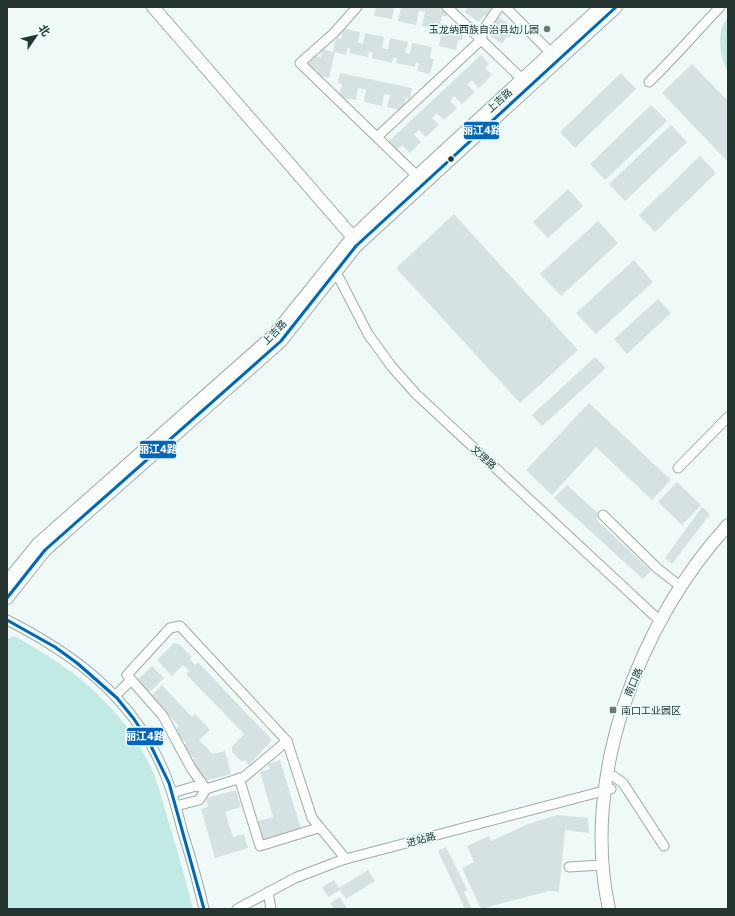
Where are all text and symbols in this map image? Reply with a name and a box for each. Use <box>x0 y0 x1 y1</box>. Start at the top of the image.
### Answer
north arrow <box>16 16 56 56</box>
text: 北 <box>36 22 53 38</box>
place label: 玉龙纳西族自治县幼儿园 <box>429 23 539 35</box>
marker: 玉龙纳西族自治县幼儿园 <box>542 24 552 34</box>
street label: 上吉路 <box>484 86 514 114</box>
line badge: 丽江4路 <box>463 121 500 140</box>
text: 丽江4路 <box>462 123 503 136</box>
unlabelled marker <box>446 154 456 164</box>
street label: 上吉路 <box>259 317 289 347</box>
line badge: 丽江4路 <box>139 440 177 459</box>
text: 丽江4路 <box>138 442 179 455</box>
street label: 文理路 <box>469 442 499 472</box>
street label: 南口路 <box>622 666 644 698</box>
place label: 南口工业园区 <box>621 704 681 716</box>
marker: 南口工业园区 <box>608 705 618 715</box>
line badge: 丽江4路 <box>126 727 164 746</box>
text: 丽江4路 <box>125 729 166 742</box>
street label: 进站路 <box>405 829 437 849</box>

